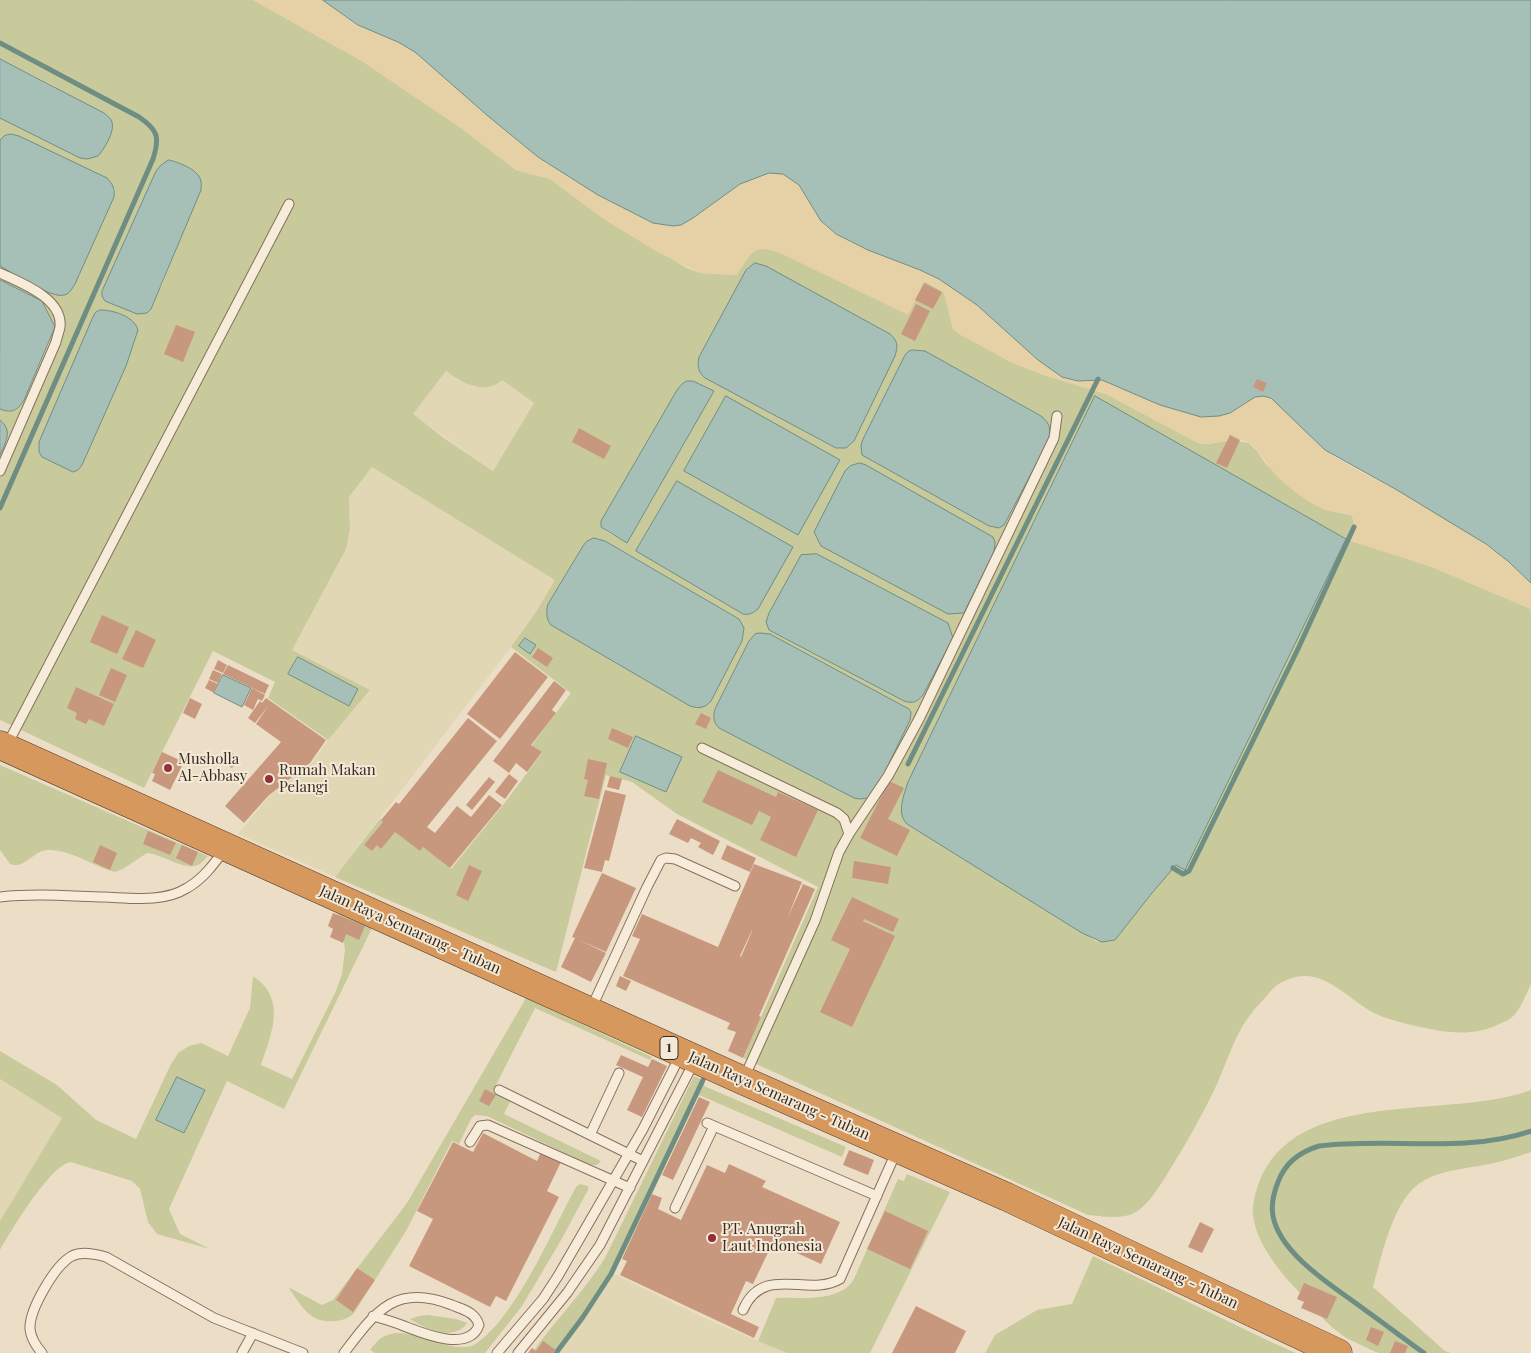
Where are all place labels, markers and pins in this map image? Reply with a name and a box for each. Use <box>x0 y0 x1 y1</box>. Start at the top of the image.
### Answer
place label: Musholla Al-Abbasy <box>178 750 247 785</box>
place label: Rumah Makan Pelangi <box>279 761 376 796</box>
marker: Musholla Al-Abbasy <box>162 762 174 774</box>
marker: Rumah Makan Pelangi <box>263 773 275 785</box>
place label: PT. Anugrah Laut Indonesia <box>722 1220 822 1255</box>
marker: PT. Anugrah Laut Indonesia <box>706 1232 718 1244</box>

